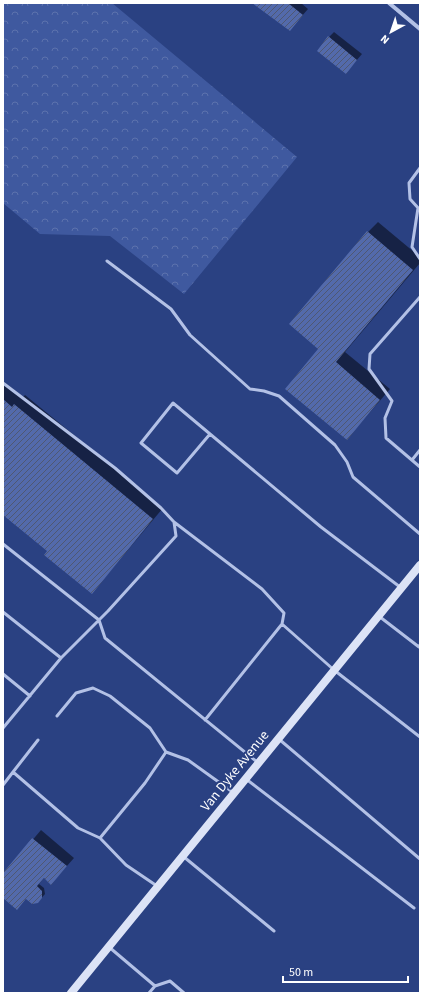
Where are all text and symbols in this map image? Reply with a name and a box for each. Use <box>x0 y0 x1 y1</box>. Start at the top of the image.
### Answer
north arrow <box>371 12 411 52</box>
text: N <box>377 31 393 47</box>
street label: Van Dyke Avenue <box>196 726 274 816</box>
scale bar <box>283 958 408 984</box>
text: 50 m <box>289 964 313 981</box>

